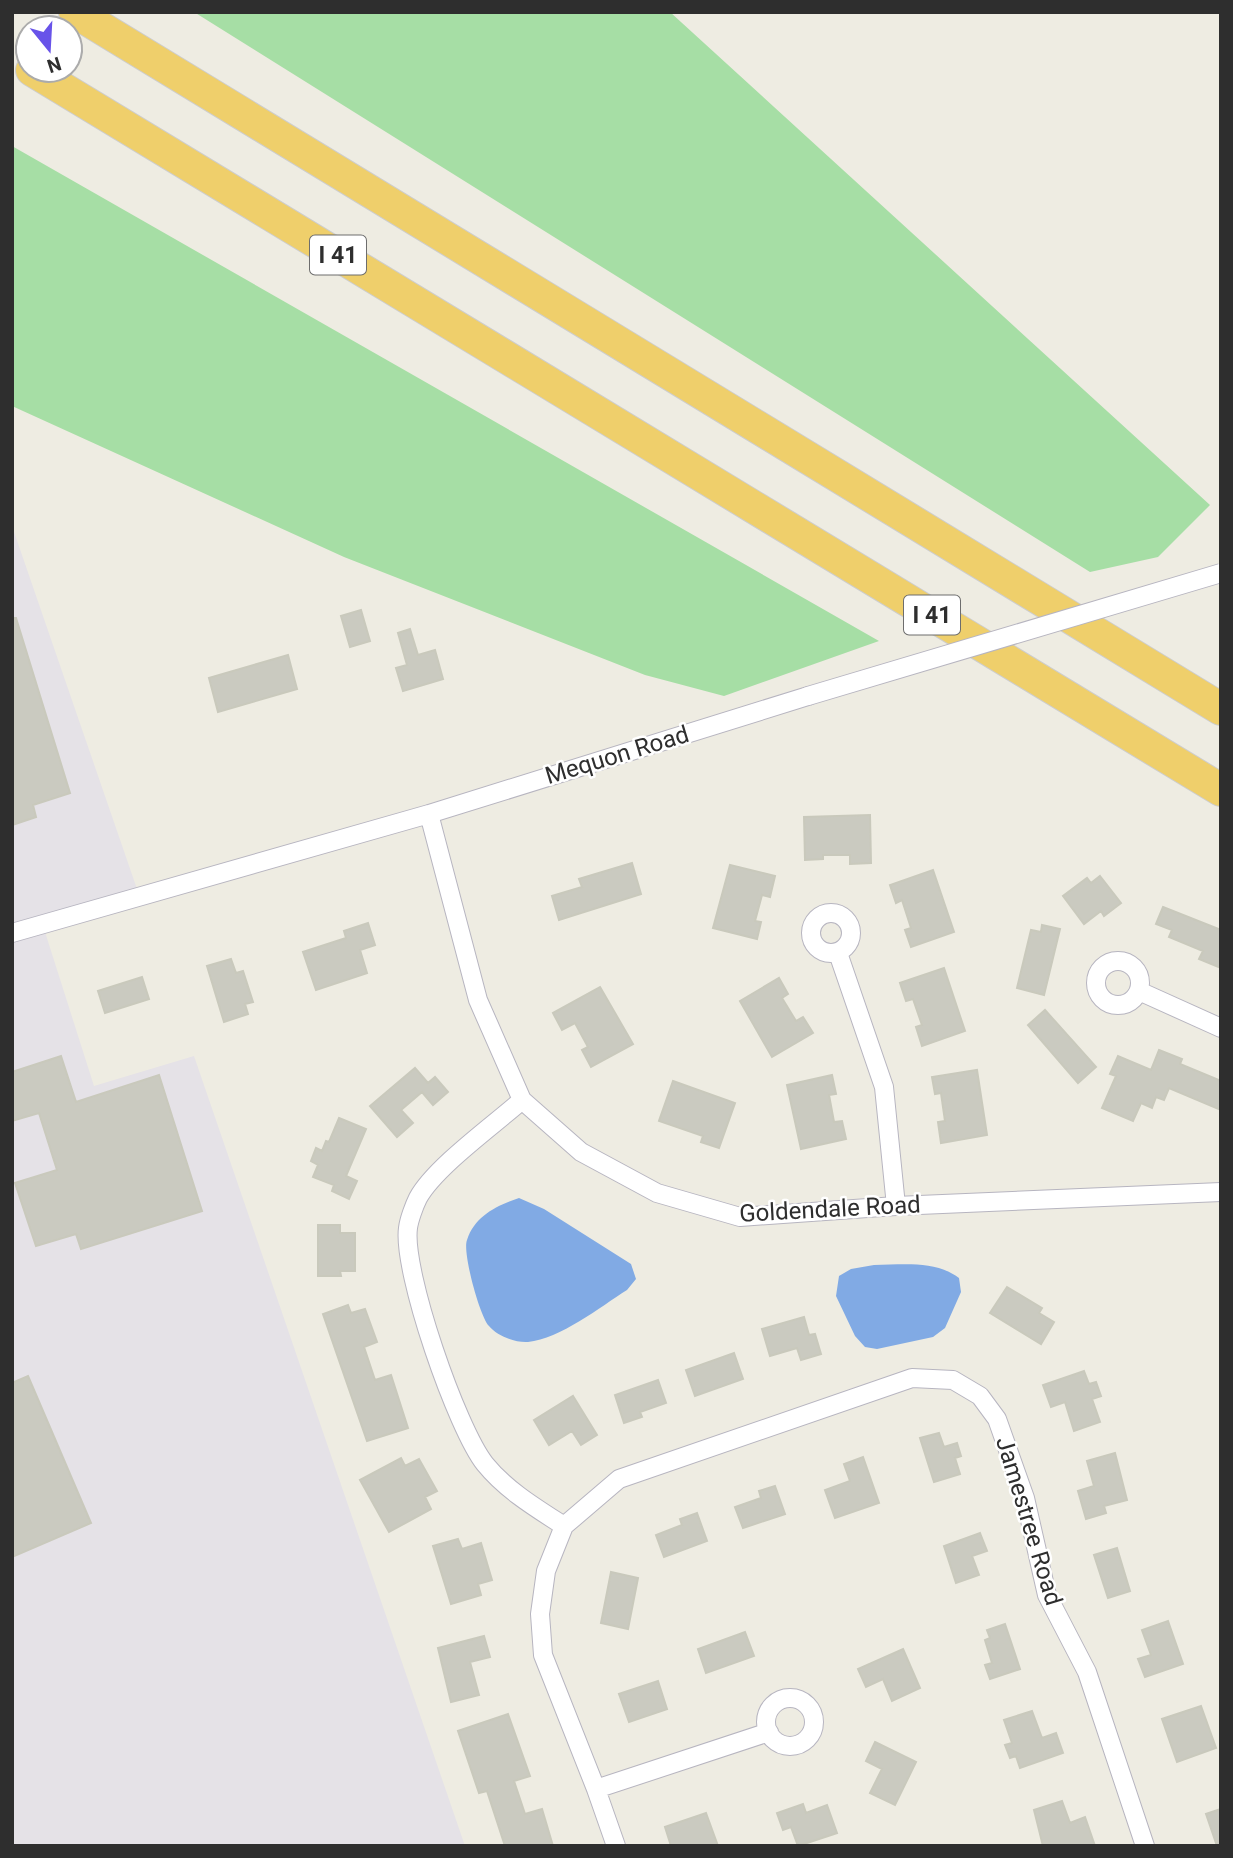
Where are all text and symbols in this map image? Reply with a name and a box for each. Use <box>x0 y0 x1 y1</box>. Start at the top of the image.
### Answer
north arrow <box>14 14 84 84</box>
text: N <box>44 52 64 78</box>
road number: I 41 <box>310 236 366 274</box>
road number: I 41 <box>904 596 960 635</box>
street label: Mequon Road <box>542 720 692 790</box>
street label: Goldendale Road <box>739 1190 921 1228</box>
street label: Jamestree Road <box>990 1433 1068 1609</box>

